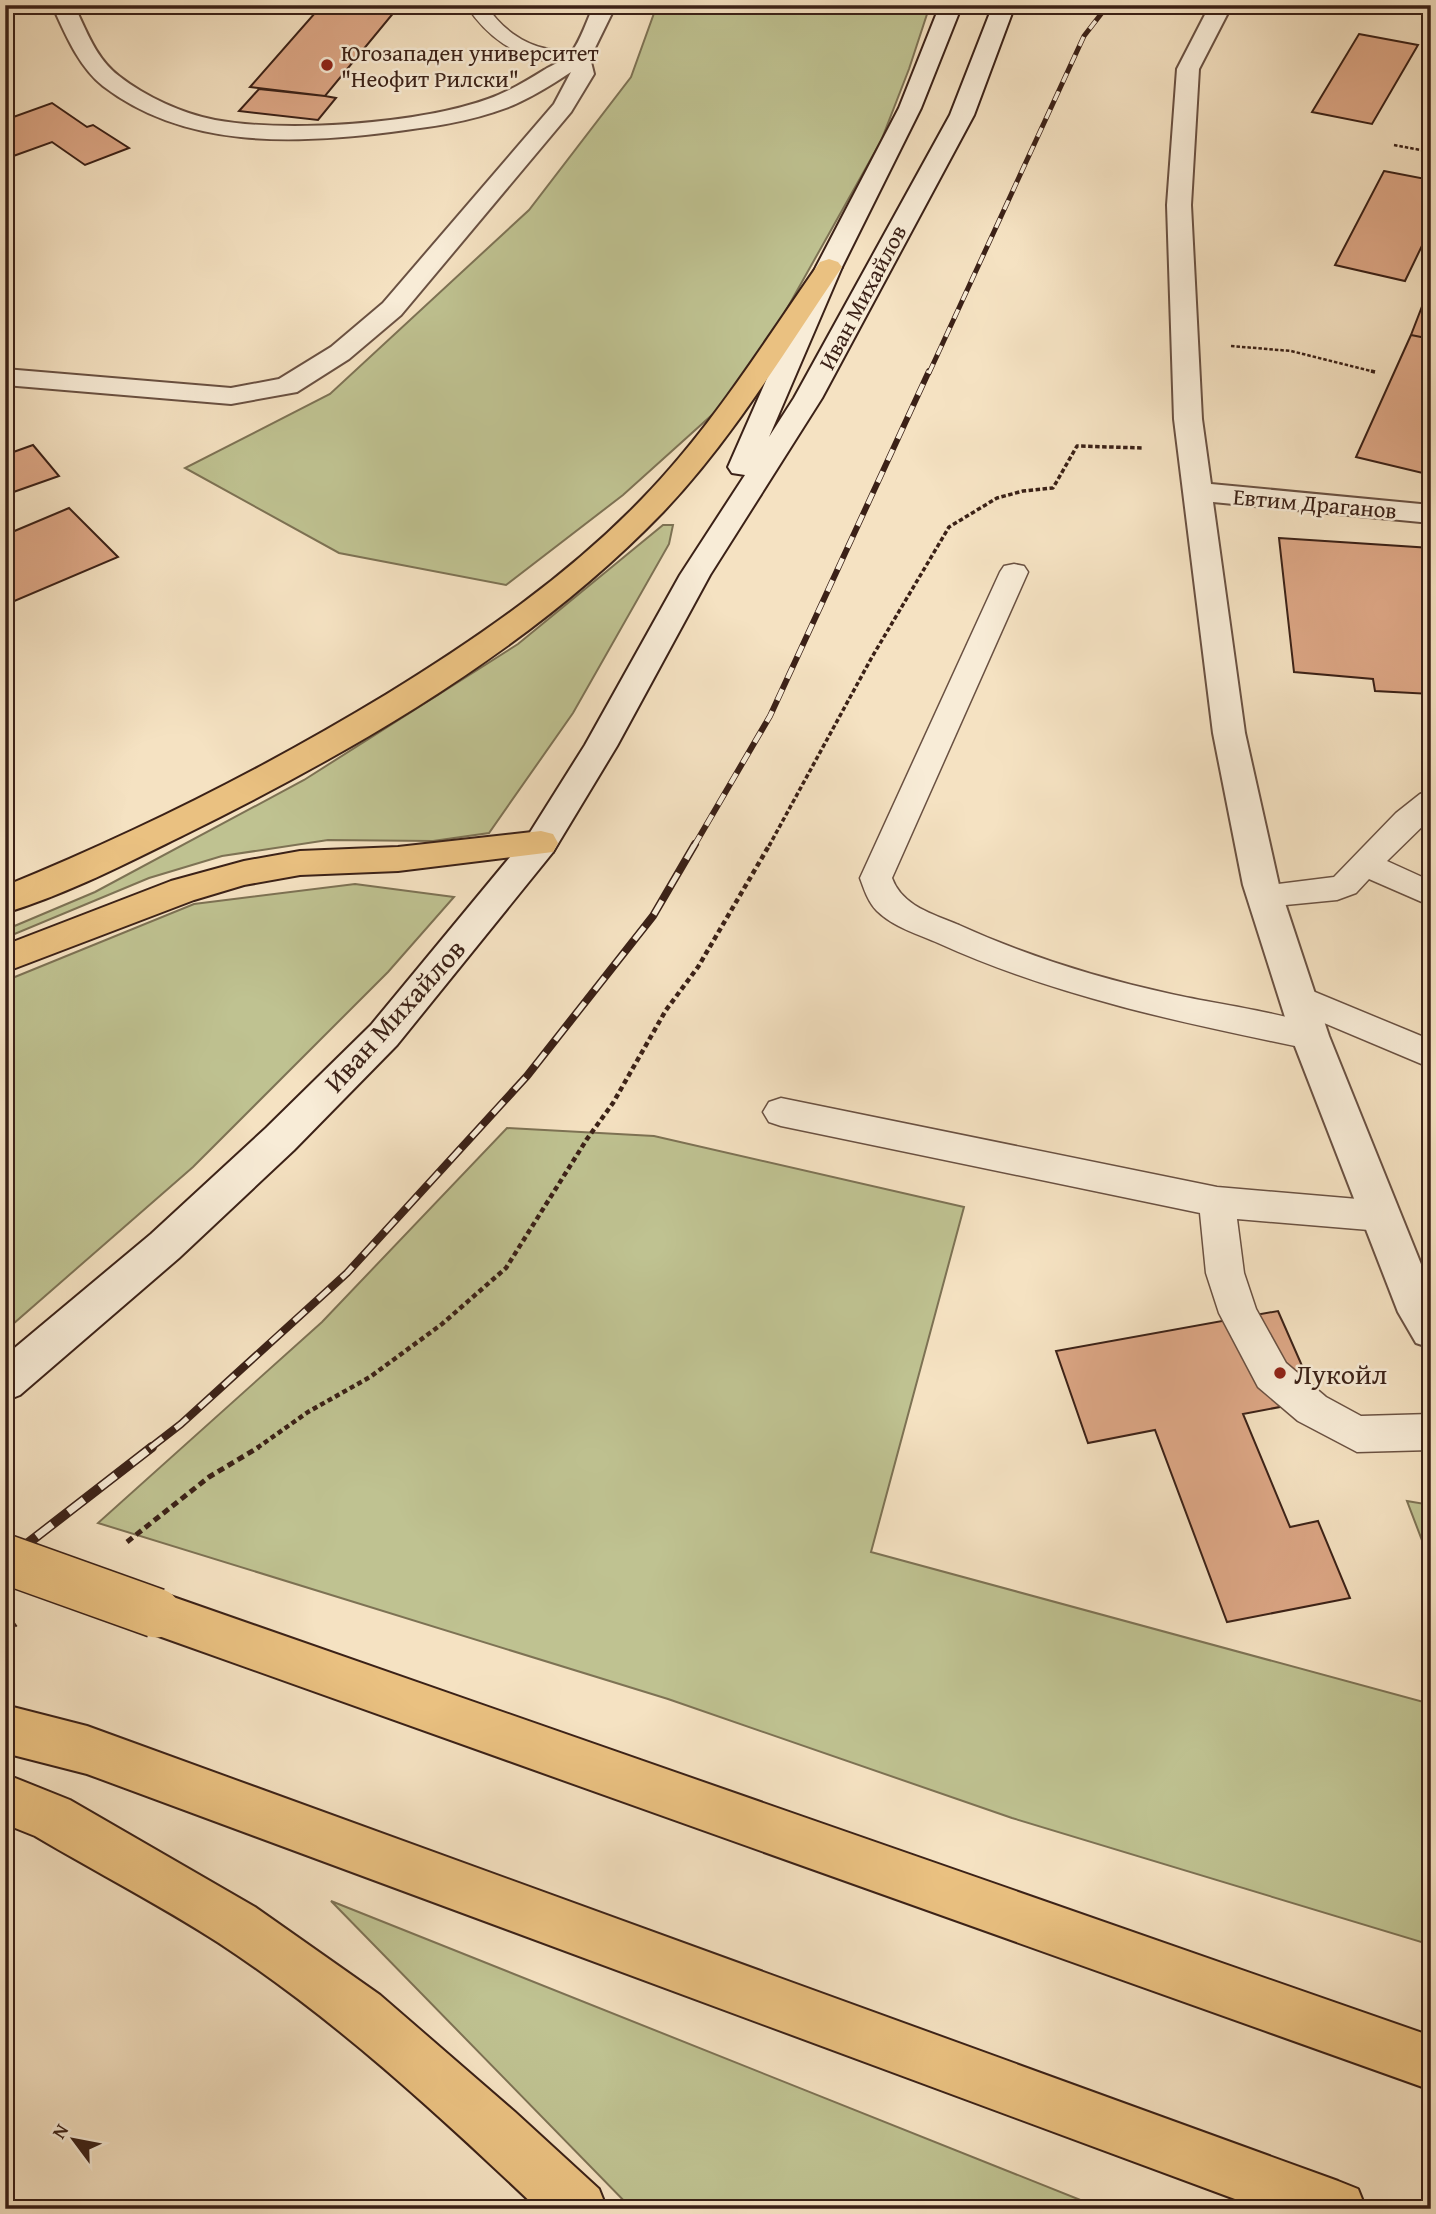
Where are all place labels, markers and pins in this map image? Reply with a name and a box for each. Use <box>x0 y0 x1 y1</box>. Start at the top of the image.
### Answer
place label: Югозападен университет "Неофит Рилски" <box>341 36 599 95</box>
marker: Югозападен университет "Неофит Рилски" <box>319 57 335 73</box>
place label: Лукойл <box>1294 1353 1387 1394</box>
marker: Лукойл <box>1272 1365 1288 1381</box>

